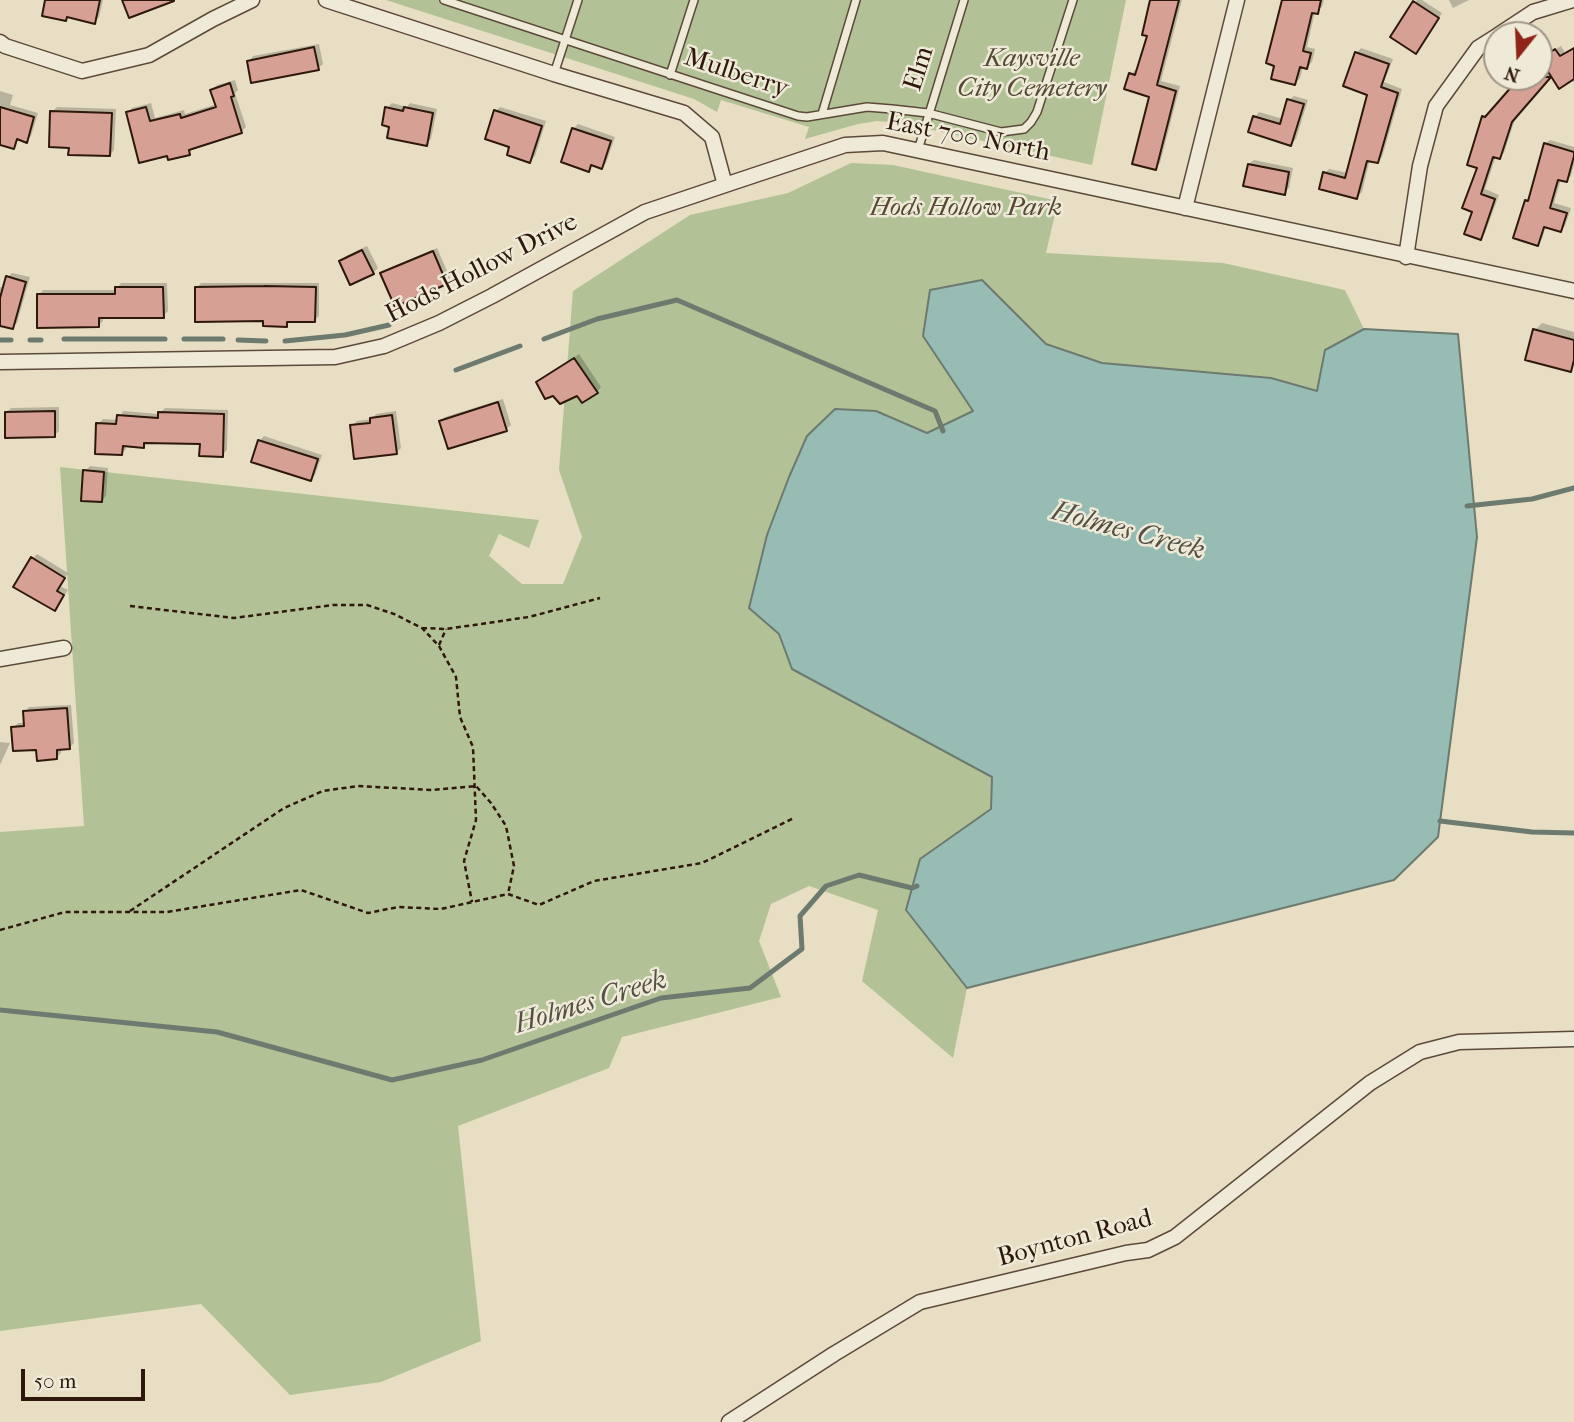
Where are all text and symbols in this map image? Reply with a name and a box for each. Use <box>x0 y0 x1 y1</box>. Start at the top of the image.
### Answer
north arrow <box>1483 21 1553 91</box>
street label: Mulberry <box>680 43 792 105</box>
street label: Elm <box>898 43 942 95</box>
park label: Kaysville City Cemetery <box>957 44 1107 106</box>
text: N <box>1502 61 1522 87</box>
street label: East 700 North <box>883 107 1053 169</box>
park label: Hods Hollow Park <box>870 193 1062 225</box>
street label: Hods Hollow Drive <box>381 207 583 331</box>
water label: Holmes Creek <box>1048 495 1208 569</box>
water label: Holmes Creek <box>511 964 671 1042</box>
street label: Boynton Road <box>994 1203 1156 1275</box>
scale bar <box>24 1356 149 1400</box>
text: 50 m <box>34 1369 77 1393</box>

